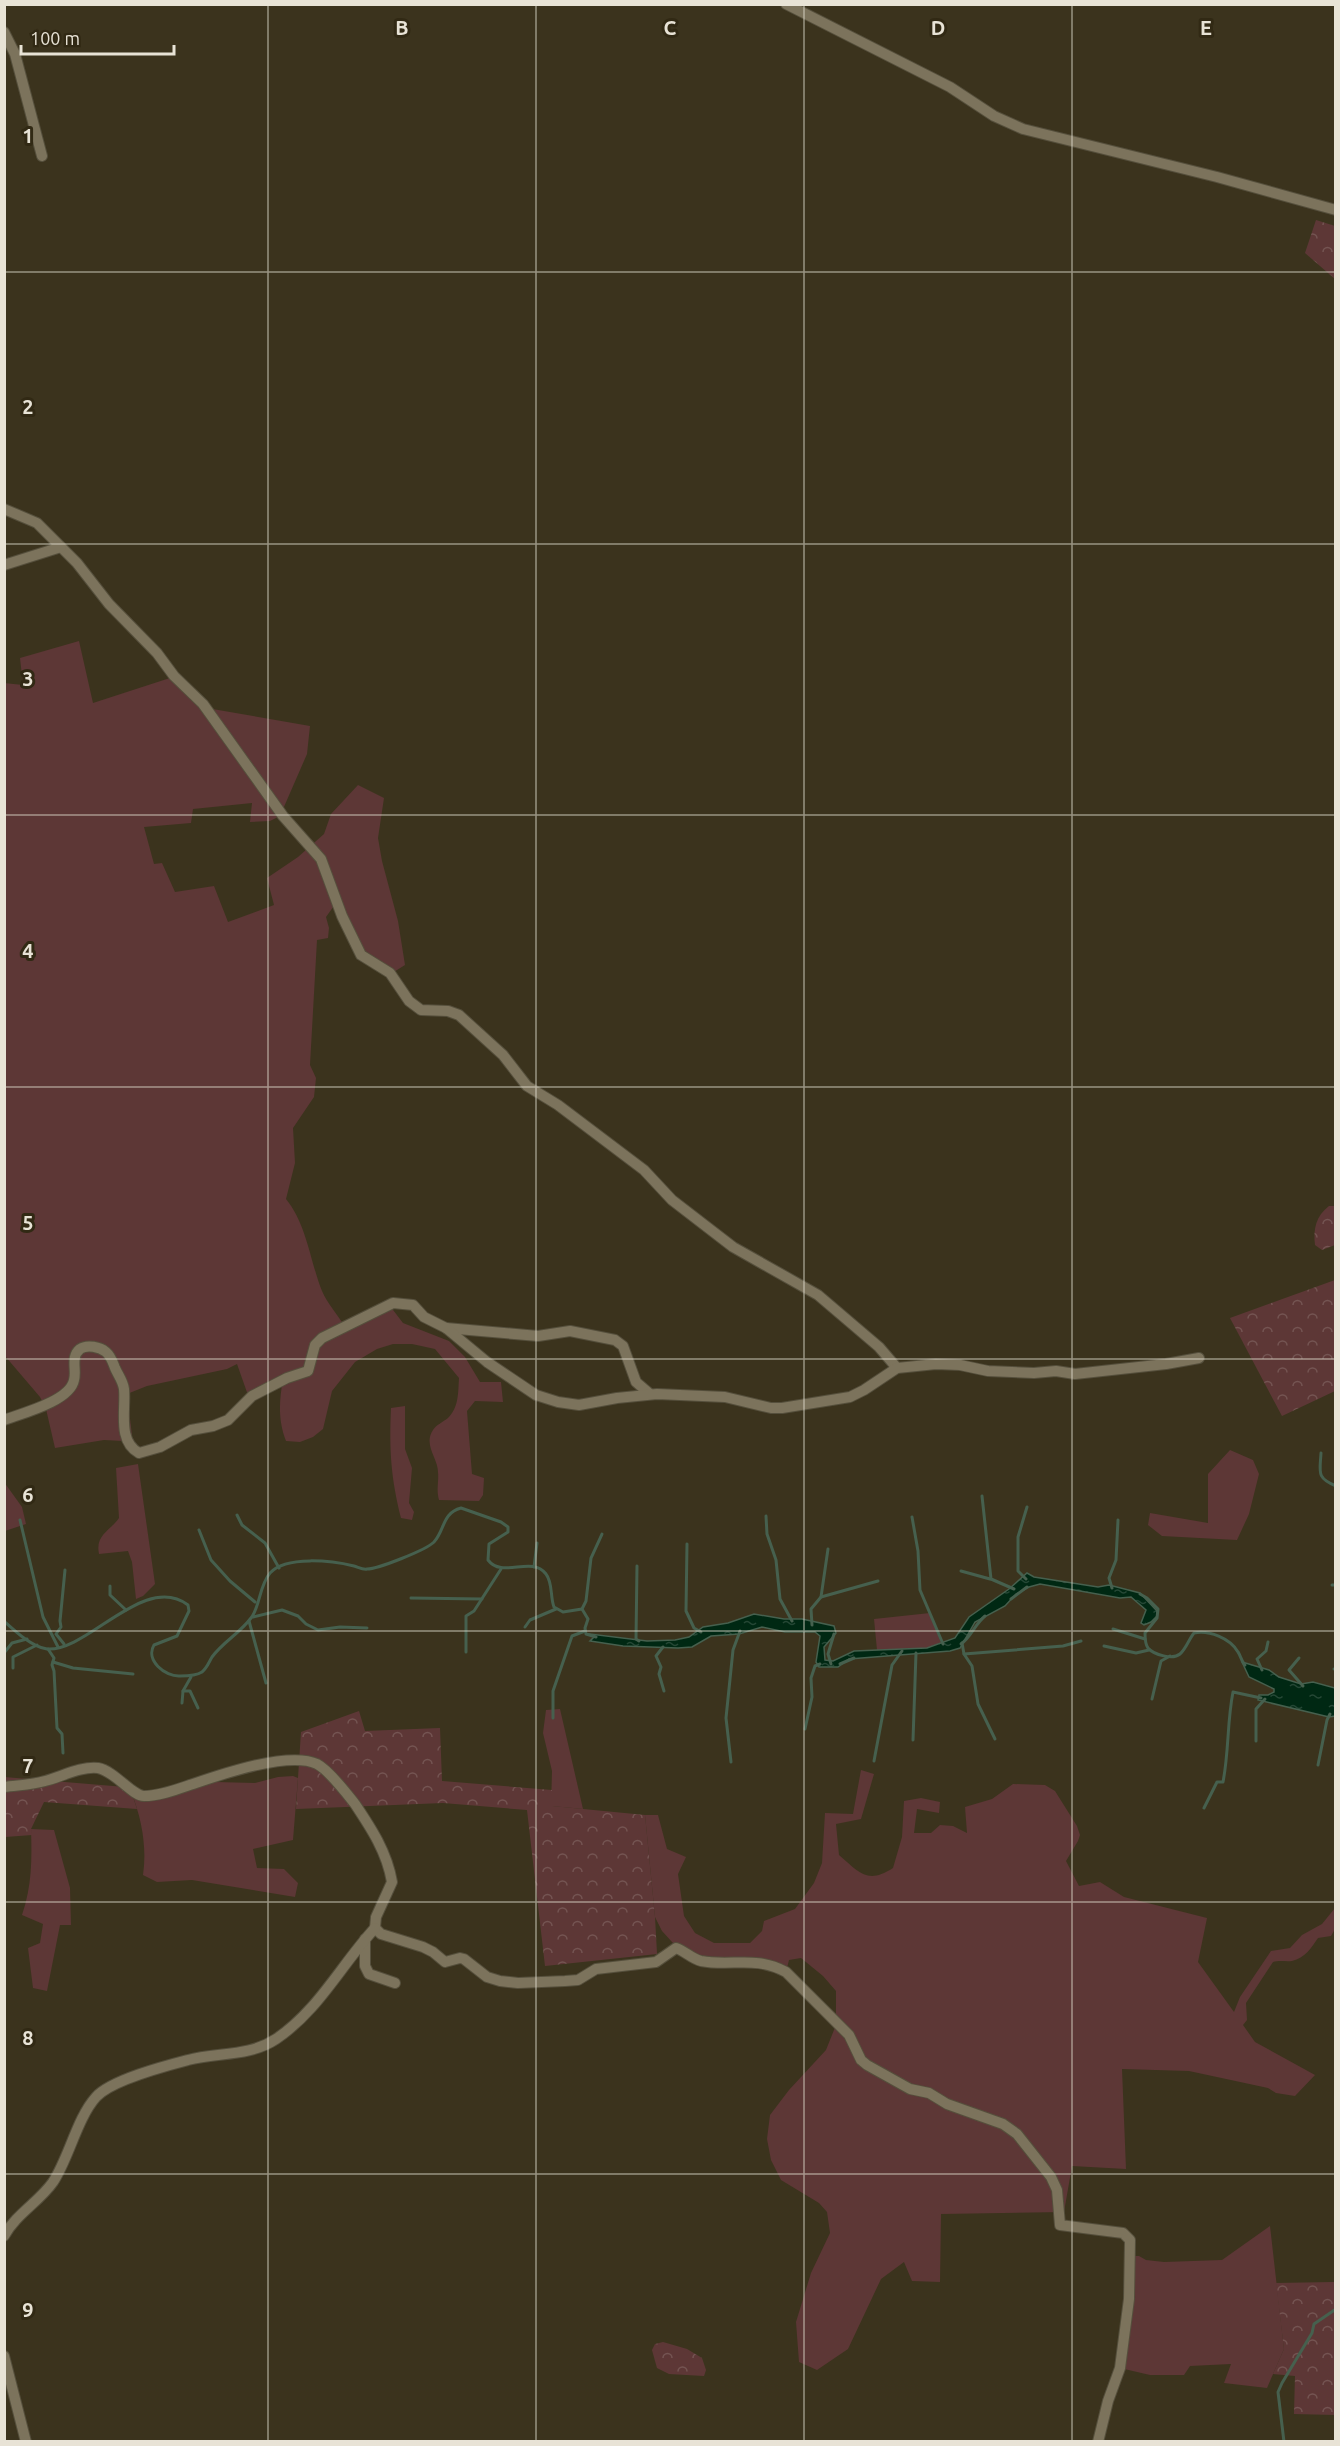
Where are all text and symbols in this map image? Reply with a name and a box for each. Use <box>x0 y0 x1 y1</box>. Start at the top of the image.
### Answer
text: B <box>395 16 409 39</box>
text: C <box>664 16 677 39</box>
text: D <box>931 16 945 39</box>
text: E <box>1200 16 1212 39</box>
scale bar <box>21 18 174 56</box>
text: 100 m <box>30 28 80 48</box>
text: 1 <box>22 124 34 147</box>
text: 2 <box>22 395 34 418</box>
text: 3 <box>22 667 34 690</box>
text: 4 <box>22 939 34 962</box>
text: 5 <box>22 1211 34 1234</box>
text: 6 <box>22 1483 34 1506</box>
text: 7 <box>22 1754 34 1777</box>
text: 8 <box>22 2026 34 2049</box>
text: 9 <box>22 2298 34 2321</box>

